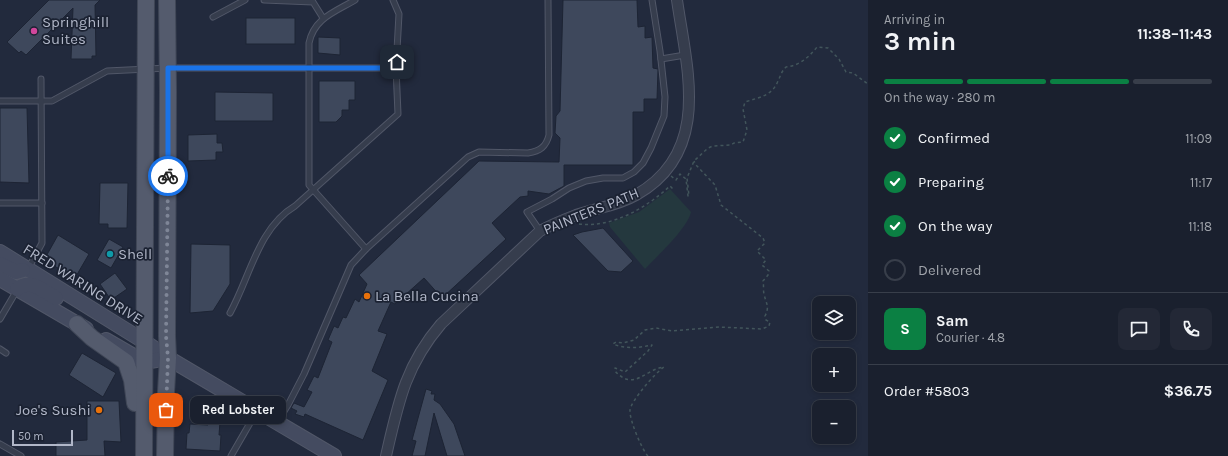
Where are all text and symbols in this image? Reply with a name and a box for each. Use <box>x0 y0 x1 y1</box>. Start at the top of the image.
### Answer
text: Arriving in <box>884 12 945 27</box>
place label: Springhill Suites <box>42 13 109 48</box>
text: 11:38–11:43 <box>1137 25 1212 43</box>
marker: Springhill Suites <box>29 26 39 36</box>
text: 3 min <box>884 26 956 57</box>
pin <box>380 45 414 79</box>
icon: home <box>386 51 408 73</box>
text: On the way · 280 m <box>884 90 995 105</box>
icon: check <box>884 127 906 149</box>
text: Confirmed <box>918 129 990 147</box>
text: 11:09 <box>1185 131 1212 146</box>
courier <box>148 156 188 196</box>
icon: bike <box>157 165 179 187</box>
icon: check <box>884 171 906 193</box>
text: Preparing <box>918 173 984 191</box>
text: 11:17 <box>1190 175 1212 190</box>
street label: PAINTERS PATH <box>540 184 642 238</box>
icon: check <box>884 215 906 237</box>
text: On the way <box>918 217 992 235</box>
text: 11:18 <box>1188 219 1212 234</box>
street label: FRED WARING DRIVE <box>20 240 146 328</box>
place label: Shell <box>118 245 152 263</box>
marker: Shell <box>105 249 115 259</box>
text: Delivered <box>918 261 982 279</box>
place label: La Bella Cucina <box>375 287 479 305</box>
marker: La Bella Cucina <box>362 291 372 301</box>
map controls <box>812 296 856 444</box>
button: layers <box>812 296 856 340</box>
button: chat <box>1118 308 1160 350</box>
button: phone <box>1170 308 1212 350</box>
text: Sam <box>936 312 969 330</box>
text: S <box>900 320 910 338</box>
text: Courier · 4.8 <box>936 330 1005 345</box>
button: + <box>812 348 856 392</box>
text: Order #5803 <box>884 382 970 400</box>
text: $36.75 <box>1164 382 1212 400</box>
pin <box>149 393 183 427</box>
callout: Red Lobster <box>190 396 286 424</box>
icon: bag <box>155 399 177 421</box>
button: − <box>812 400 856 444</box>
place label: Joe's Sushi <box>16 401 91 419</box>
text: Red Lobster <box>202 402 274 417</box>
marker: Joe's Sushi <box>94 405 104 415</box>
scale bar <box>12 428 73 447</box>
text: 50 m <box>18 430 44 443</box>

